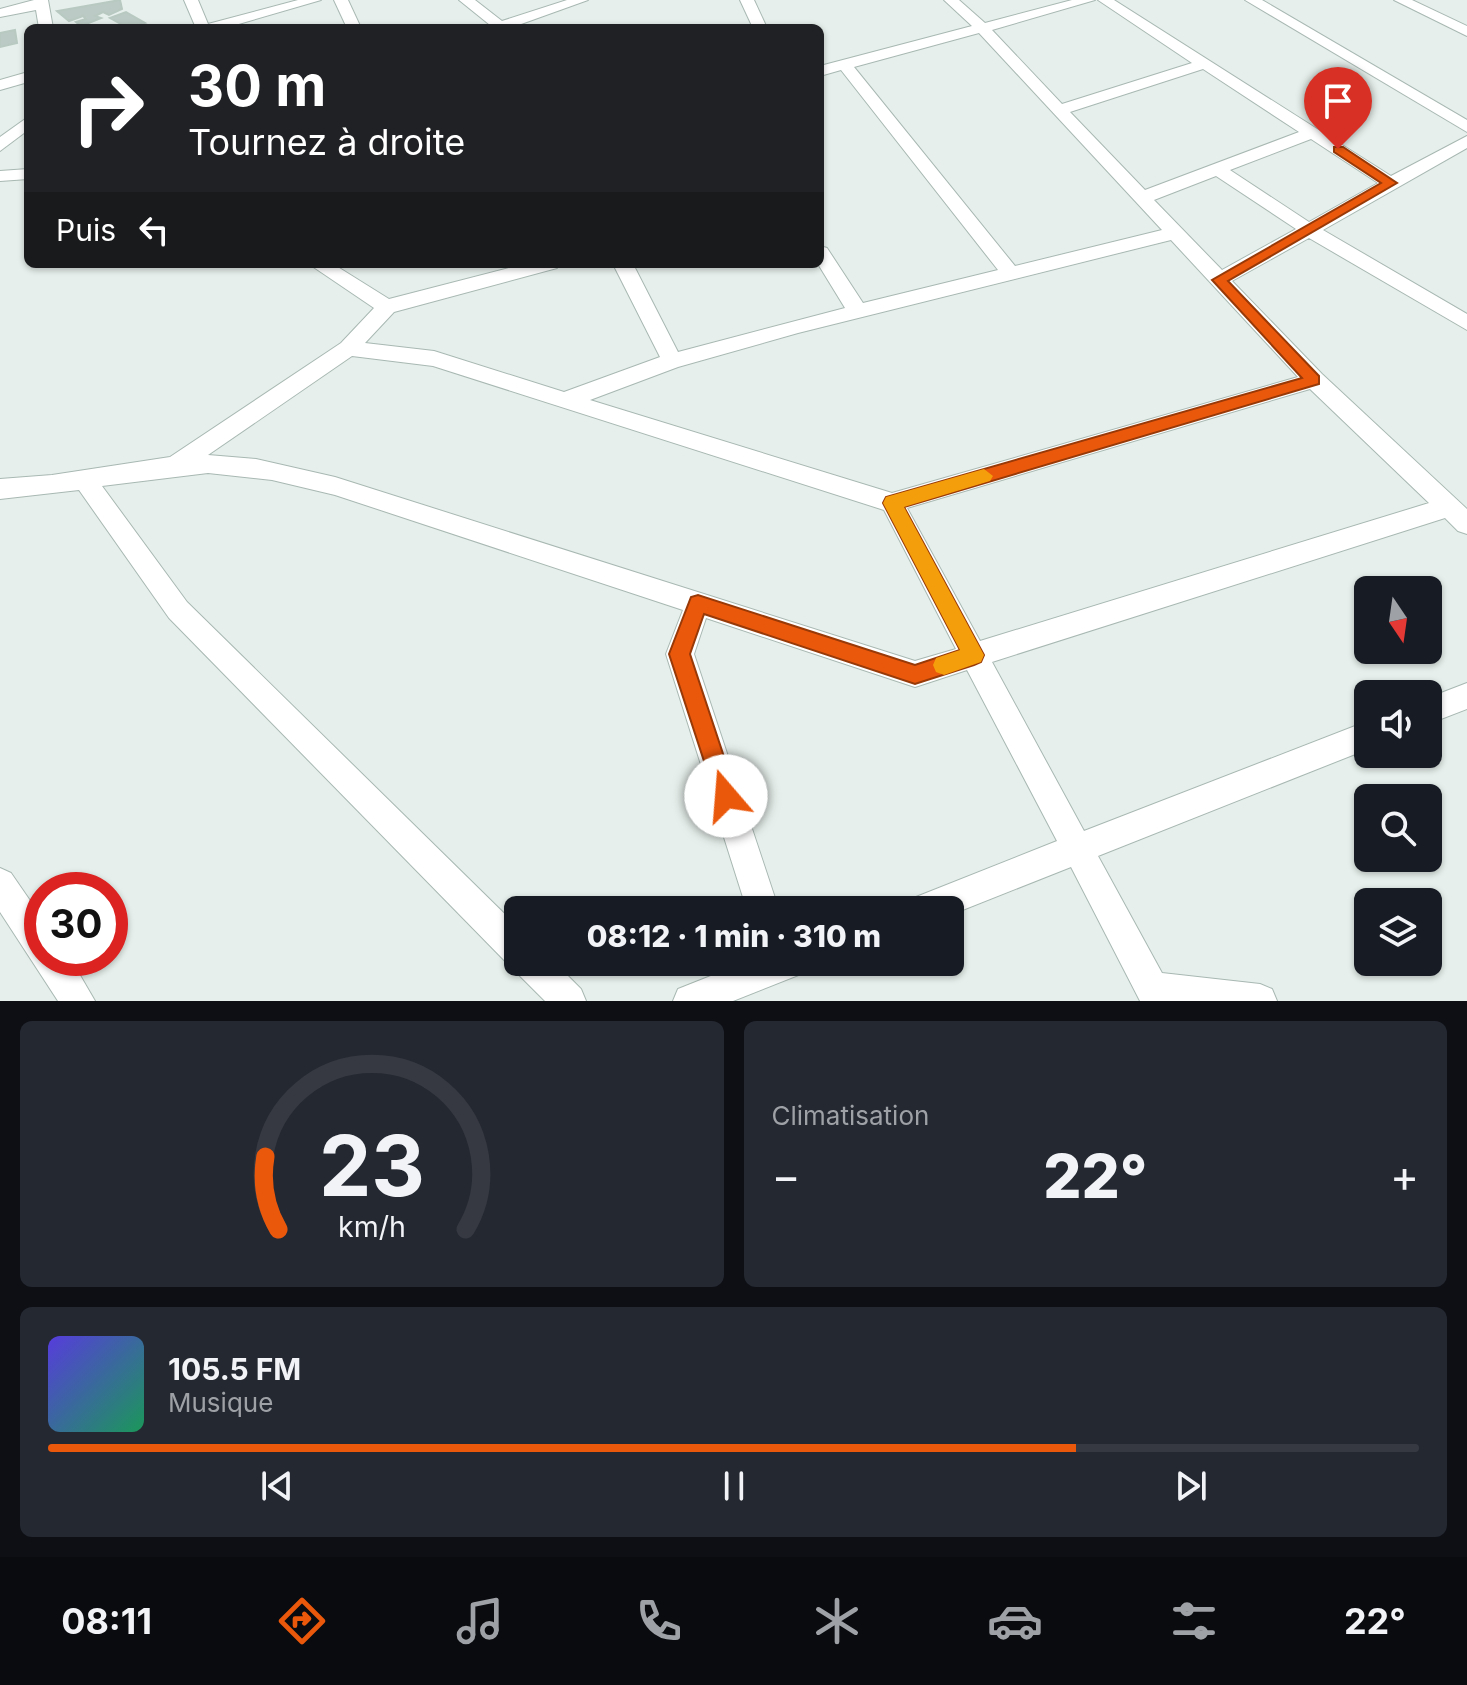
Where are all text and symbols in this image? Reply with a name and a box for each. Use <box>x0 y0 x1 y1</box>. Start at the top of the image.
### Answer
text: 30 m <box>188 52 326 120</box>
icon: right <box>56 56 160 160</box>
pin <box>1304 67 1372 149</box>
icon: arrive <box>1316 79 1360 123</box>
text: Tournez à droite <box>188 120 465 164</box>
icon: left <box>132 208 176 252</box>
text: Puis <box>56 212 116 248</box>
north arrow <box>1354 576 1442 664</box>
map controls <box>1354 576 1442 976</box>
button: sound <box>1354 680 1442 768</box>
position arrow <box>684 754 768 838</box>
button: search <box>1354 784 1442 872</box>
speed limit sign: 30 <box>24 872 128 976</box>
button: layers <box>1354 888 1442 976</box>
text: 08:12 · 1 min · 310 m <box>587 918 881 954</box>
text: Climatisation <box>772 1100 929 1131</box>
text: 23 <box>319 1115 425 1216</box>
text: 22° <box>1043 1140 1147 1212</box>
text: − <box>772 1149 801 1203</box>
text: + <box>1390 1149 1419 1203</box>
text: km/h <box>338 1209 406 1244</box>
text: 105.5 FM <box>168 1351 301 1387</box>
text: Musique <box>168 1387 273 1418</box>
icon: previous <box>255 1464 299 1508</box>
icon: pause <box>712 1464 756 1508</box>
icon: next <box>1169 1464 1213 1508</box>
icon: directions <box>274 1593 330 1649</box>
icon: music <box>452 1593 508 1649</box>
icon: phone <box>631 1593 687 1649</box>
icon: climate <box>809 1593 865 1649</box>
icon: car <box>987 1593 1043 1649</box>
icon: filters <box>1166 1593 1222 1649</box>
text: 08:11 <box>61 1599 152 1643</box>
text: 22° <box>1344 1599 1406 1643</box>

